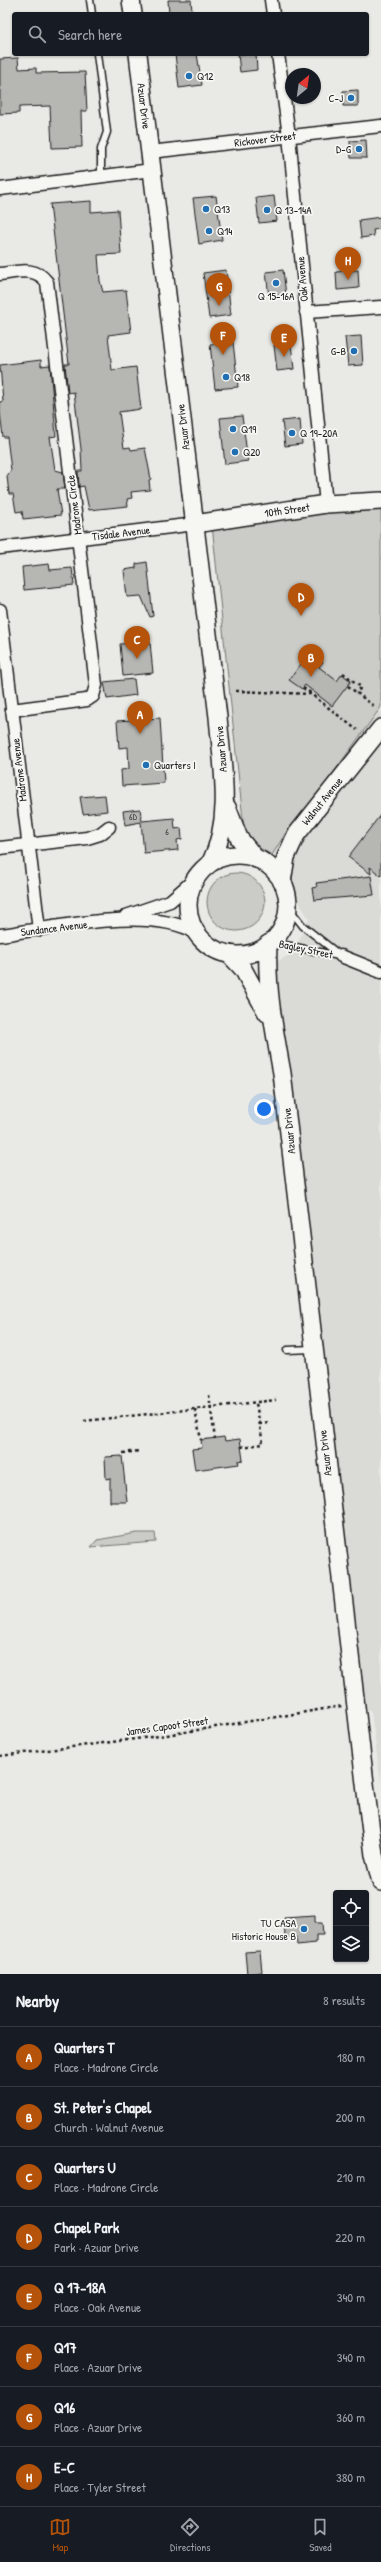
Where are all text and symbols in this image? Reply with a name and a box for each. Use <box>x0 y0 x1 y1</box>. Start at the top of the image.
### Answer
search box <box>12 12 369 56</box>
icon: search <box>26 23 48 45</box>
text: Search here <box>58 24 122 45</box>
north arrow <box>285 68 321 104</box>
place label: Q12 <box>197 69 213 83</box>
marker: Q12 <box>184 71 194 81</box>
street label: Azuar Drive <box>134 82 154 130</box>
place label: C-J <box>328 91 343 105</box>
marker: C-J <box>346 93 356 103</box>
street label: Rickover Street <box>233 128 297 150</box>
place label: D-G <box>336 142 352 156</box>
marker: D-G <box>354 144 364 154</box>
place label: Q13 <box>214 202 230 216</box>
place label: Q 13-14A <box>275 203 312 217</box>
marker: Q13 <box>201 204 211 214</box>
marker: Q 13-14A <box>262 205 272 215</box>
place label: Q14 <box>217 224 232 238</box>
marker: Q14 <box>204 226 214 236</box>
pin: H <box>335 247 361 280</box>
street label: Oak Avenue <box>293 255 311 302</box>
pin: G <box>206 273 232 306</box>
marker: Q 15-16A <box>271 278 281 288</box>
place label: Q 15-16A <box>258 289 295 303</box>
pin: F <box>210 322 236 355</box>
pin: E <box>271 324 297 357</box>
place label: G-B <box>331 344 346 358</box>
marker: G-B <box>349 346 359 356</box>
place label: Q18 <box>234 370 250 384</box>
marker: Q18 <box>221 372 231 382</box>
street label: Azuar Drive <box>173 403 193 451</box>
place label: Q19 <box>241 422 256 436</box>
marker: Q19 <box>228 424 238 434</box>
place label: Q 19-20A <box>300 426 338 440</box>
marker: Q 19-20A <box>287 428 297 438</box>
place label: Q20 <box>243 445 260 459</box>
marker: Q20 <box>230 447 240 457</box>
street label: Madrone Circle <box>63 474 85 536</box>
street label: 10th Street <box>264 500 311 520</box>
street label: Tisdale Avenue <box>91 522 151 543</box>
pin: D <box>288 583 314 616</box>
pin: C <box>124 626 150 659</box>
pin: B <box>298 644 324 677</box>
pin: A <box>127 701 153 734</box>
street label: Azuar Drive <box>212 725 230 773</box>
street label: Madrone Avenue <box>8 737 30 802</box>
place label: Quarters I <box>154 758 196 772</box>
marker: Quarters I <box>141 760 151 770</box>
street label: Walnut Avenue <box>298 774 346 828</box>
house number: 6D <box>129 811 138 823</box>
house number: 6 <box>165 826 169 838</box>
street label: Sundance Avenue <box>20 917 89 939</box>
street label: Bagley Street <box>278 936 335 962</box>
your location <box>254 1099 274 1119</box>
street label: Azuar Drive <box>280 1107 298 1155</box>
street label: Azuar Drive <box>315 1429 335 1477</box>
street label: James Capoot Street <box>125 1713 209 1739</box>
map controls <box>333 1890 369 1962</box>
button: locate <box>333 1890 369 1926</box>
place label: TU CASA Historic House B <box>232 1916 297 1943</box>
marker: TU CASA Historic House B <box>299 1924 309 1934</box>
button: layers <box>333 1926 369 1962</box>
text: Nearby <box>16 1989 59 2012</box>
text: 8 results <box>323 1991 365 2009</box>
text: Quarters T <box>54 2037 115 2058</box>
text: A <box>26 2048 32 2066</box>
text: 180 m <box>337 2048 365 2066</box>
text: Place · Madrone Circle <box>54 2058 159 2076</box>
text: St. Peter's Chapel <box>54 2097 151 2118</box>
text: B <box>26 2108 32 2126</box>
text: 200 m <box>335 2108 365 2126</box>
text: Church · Walnut Avenue <box>54 2118 164 2136</box>
text: Quarters U <box>54 2157 116 2178</box>
text: C <box>25 2168 33 2186</box>
text: 210 m <box>337 2168 365 2186</box>
text: Place · Madrone Circle <box>54 2178 159 2196</box>
text: Chapel Park <box>54 2217 119 2238</box>
text: D <box>26 2228 32 2246</box>
text: 220 m <box>335 2228 365 2246</box>
text: Park · Azuar Drive <box>54 2238 139 2256</box>
text: Q 17-18A <box>54 2277 105 2298</box>
text: E <box>26 2288 32 2306</box>
text: 340 m <box>337 2288 365 2306</box>
text: Place · Oak Avenue <box>54 2298 141 2316</box>
text: Q17 <box>54 2337 77 2358</box>
text: F <box>27 2348 31 2366</box>
text: 340 m <box>337 2348 365 2366</box>
text: Place · Azuar Drive <box>54 2358 142 2376</box>
text: Q16 <box>54 2397 75 2418</box>
text: G <box>26 2408 32 2426</box>
text: 360 m <box>336 2408 365 2426</box>
text: Place · Azuar Drive <box>54 2418 142 2436</box>
text: E-C <box>54 2457 75 2478</box>
text: H <box>26 2468 32 2486</box>
text: 380 m <box>336 2468 365 2486</box>
text: Place · Tyler Street <box>54 2478 146 2496</box>
tab: Map <box>49 2516 71 2554</box>
tab: Directions <box>170 2516 211 2554</box>
tab: Saved <box>309 2516 332 2554</box>

